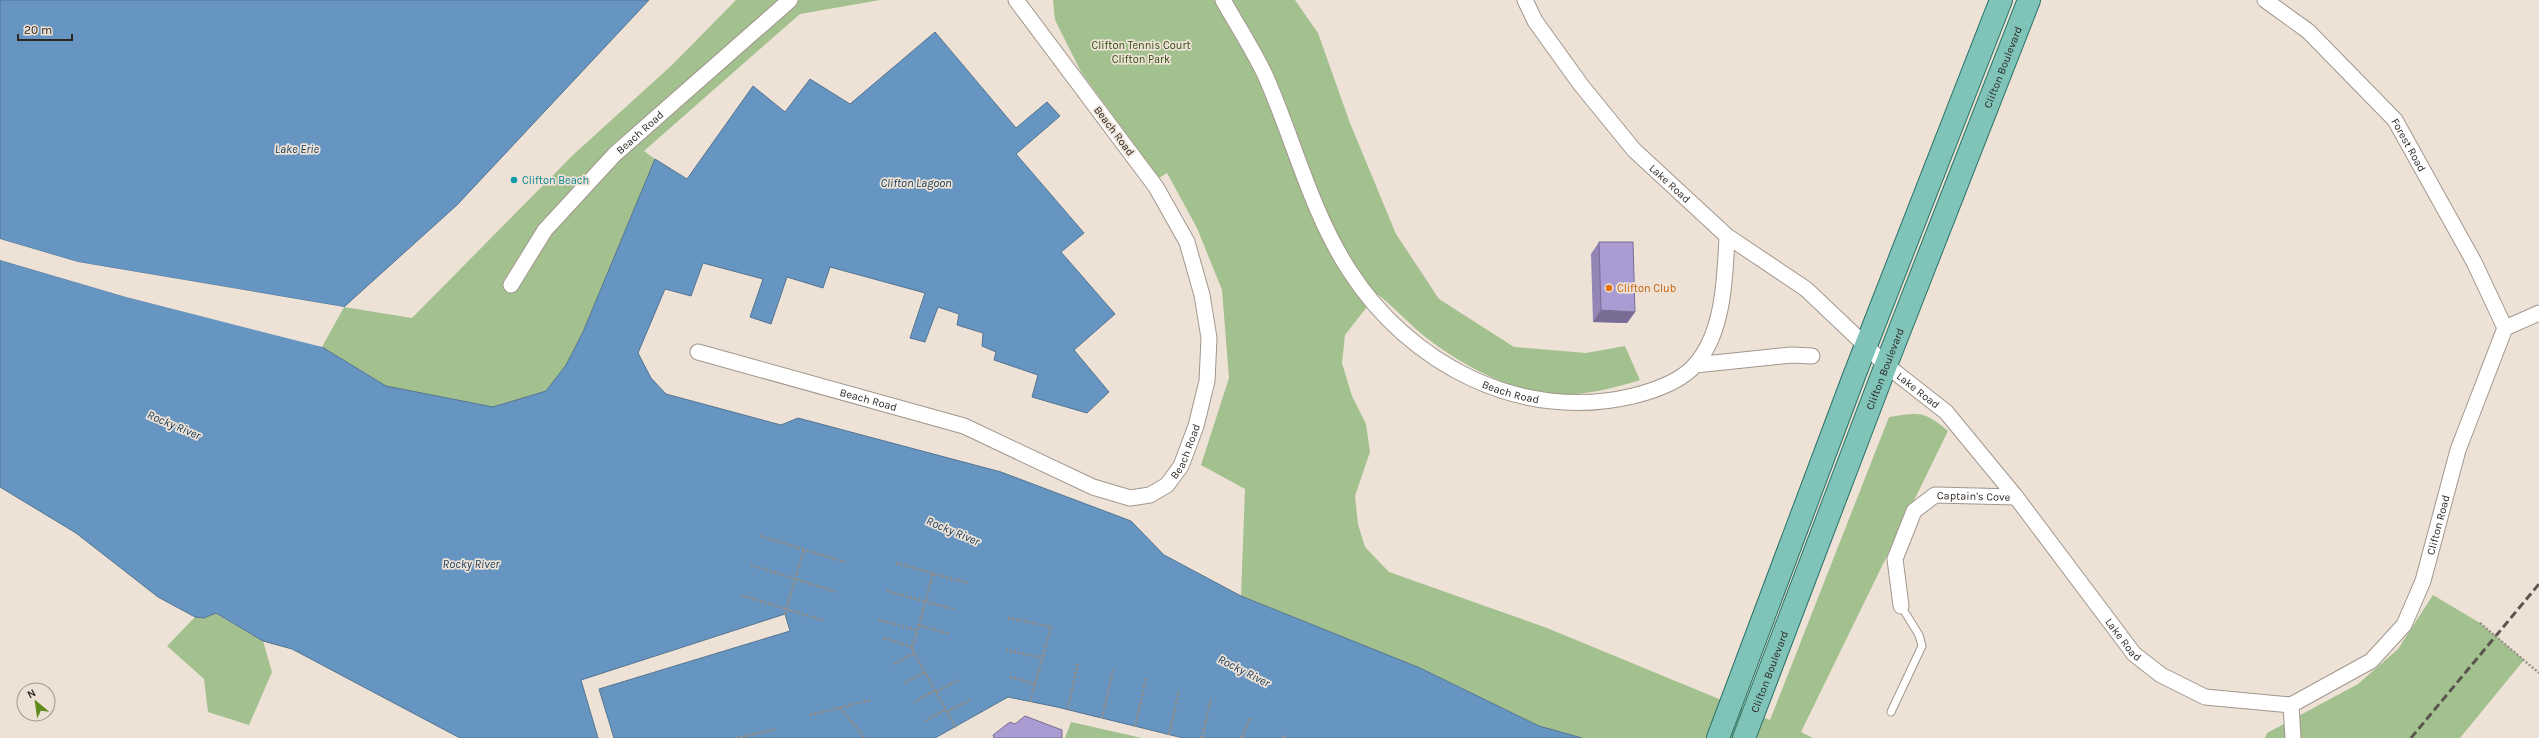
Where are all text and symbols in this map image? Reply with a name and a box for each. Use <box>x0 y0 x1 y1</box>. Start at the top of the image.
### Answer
scale bar <box>18 16 72 42</box>
text: 20 m <box>24 23 52 37</box>
street label: Clifton Boulevard <box>1981 24 2025 110</box>
park label: Clifton Tennis Court <box>1091 39 1191 52</box>
park label: Clifton Park <box>1112 53 1170 66</box>
street label: Beach Road <box>1091 104 1137 158</box>
street label: Beach Road <box>613 108 666 157</box>
street label: Forest Road <box>2389 116 2429 174</box>
water label: Lake Erie <box>275 142 320 156</box>
street label: Lake Road <box>1647 161 1693 205</box>
place label: Clifton Beach <box>522 174 589 187</box>
marker: Clifton Beach <box>509 175 519 185</box>
water label: Clifton Lagoon <box>880 176 952 190</box>
place label: Clifton Club <box>1617 282 1676 295</box>
marker: Clifton Club <box>1604 283 1614 293</box>
street label: Clifton Boulevard <box>1863 326 1906 412</box>
street label: Lake Road <box>1894 369 1942 411</box>
street label: Beach Road <box>1480 377 1540 406</box>
street label: Beach Road <box>838 385 899 414</box>
water label: Rocky River <box>145 407 204 443</box>
street label: Beach Road <box>1167 422 1203 481</box>
street label: Captain's Cove <box>1937 489 2011 503</box>
street label: Clifton Road <box>2424 494 2452 557</box>
water label: Rocky River <box>924 513 983 549</box>
water label: Rocky River <box>443 557 500 571</box>
street label: Lake Road <box>2103 615 2144 664</box>
street label: Clifton Boulevard <box>1748 629 1791 714</box>
water label: Rocky River <box>1216 652 1273 691</box>
north arrow <box>16 682 56 722</box>
text: N <box>25 686 38 701</box>

